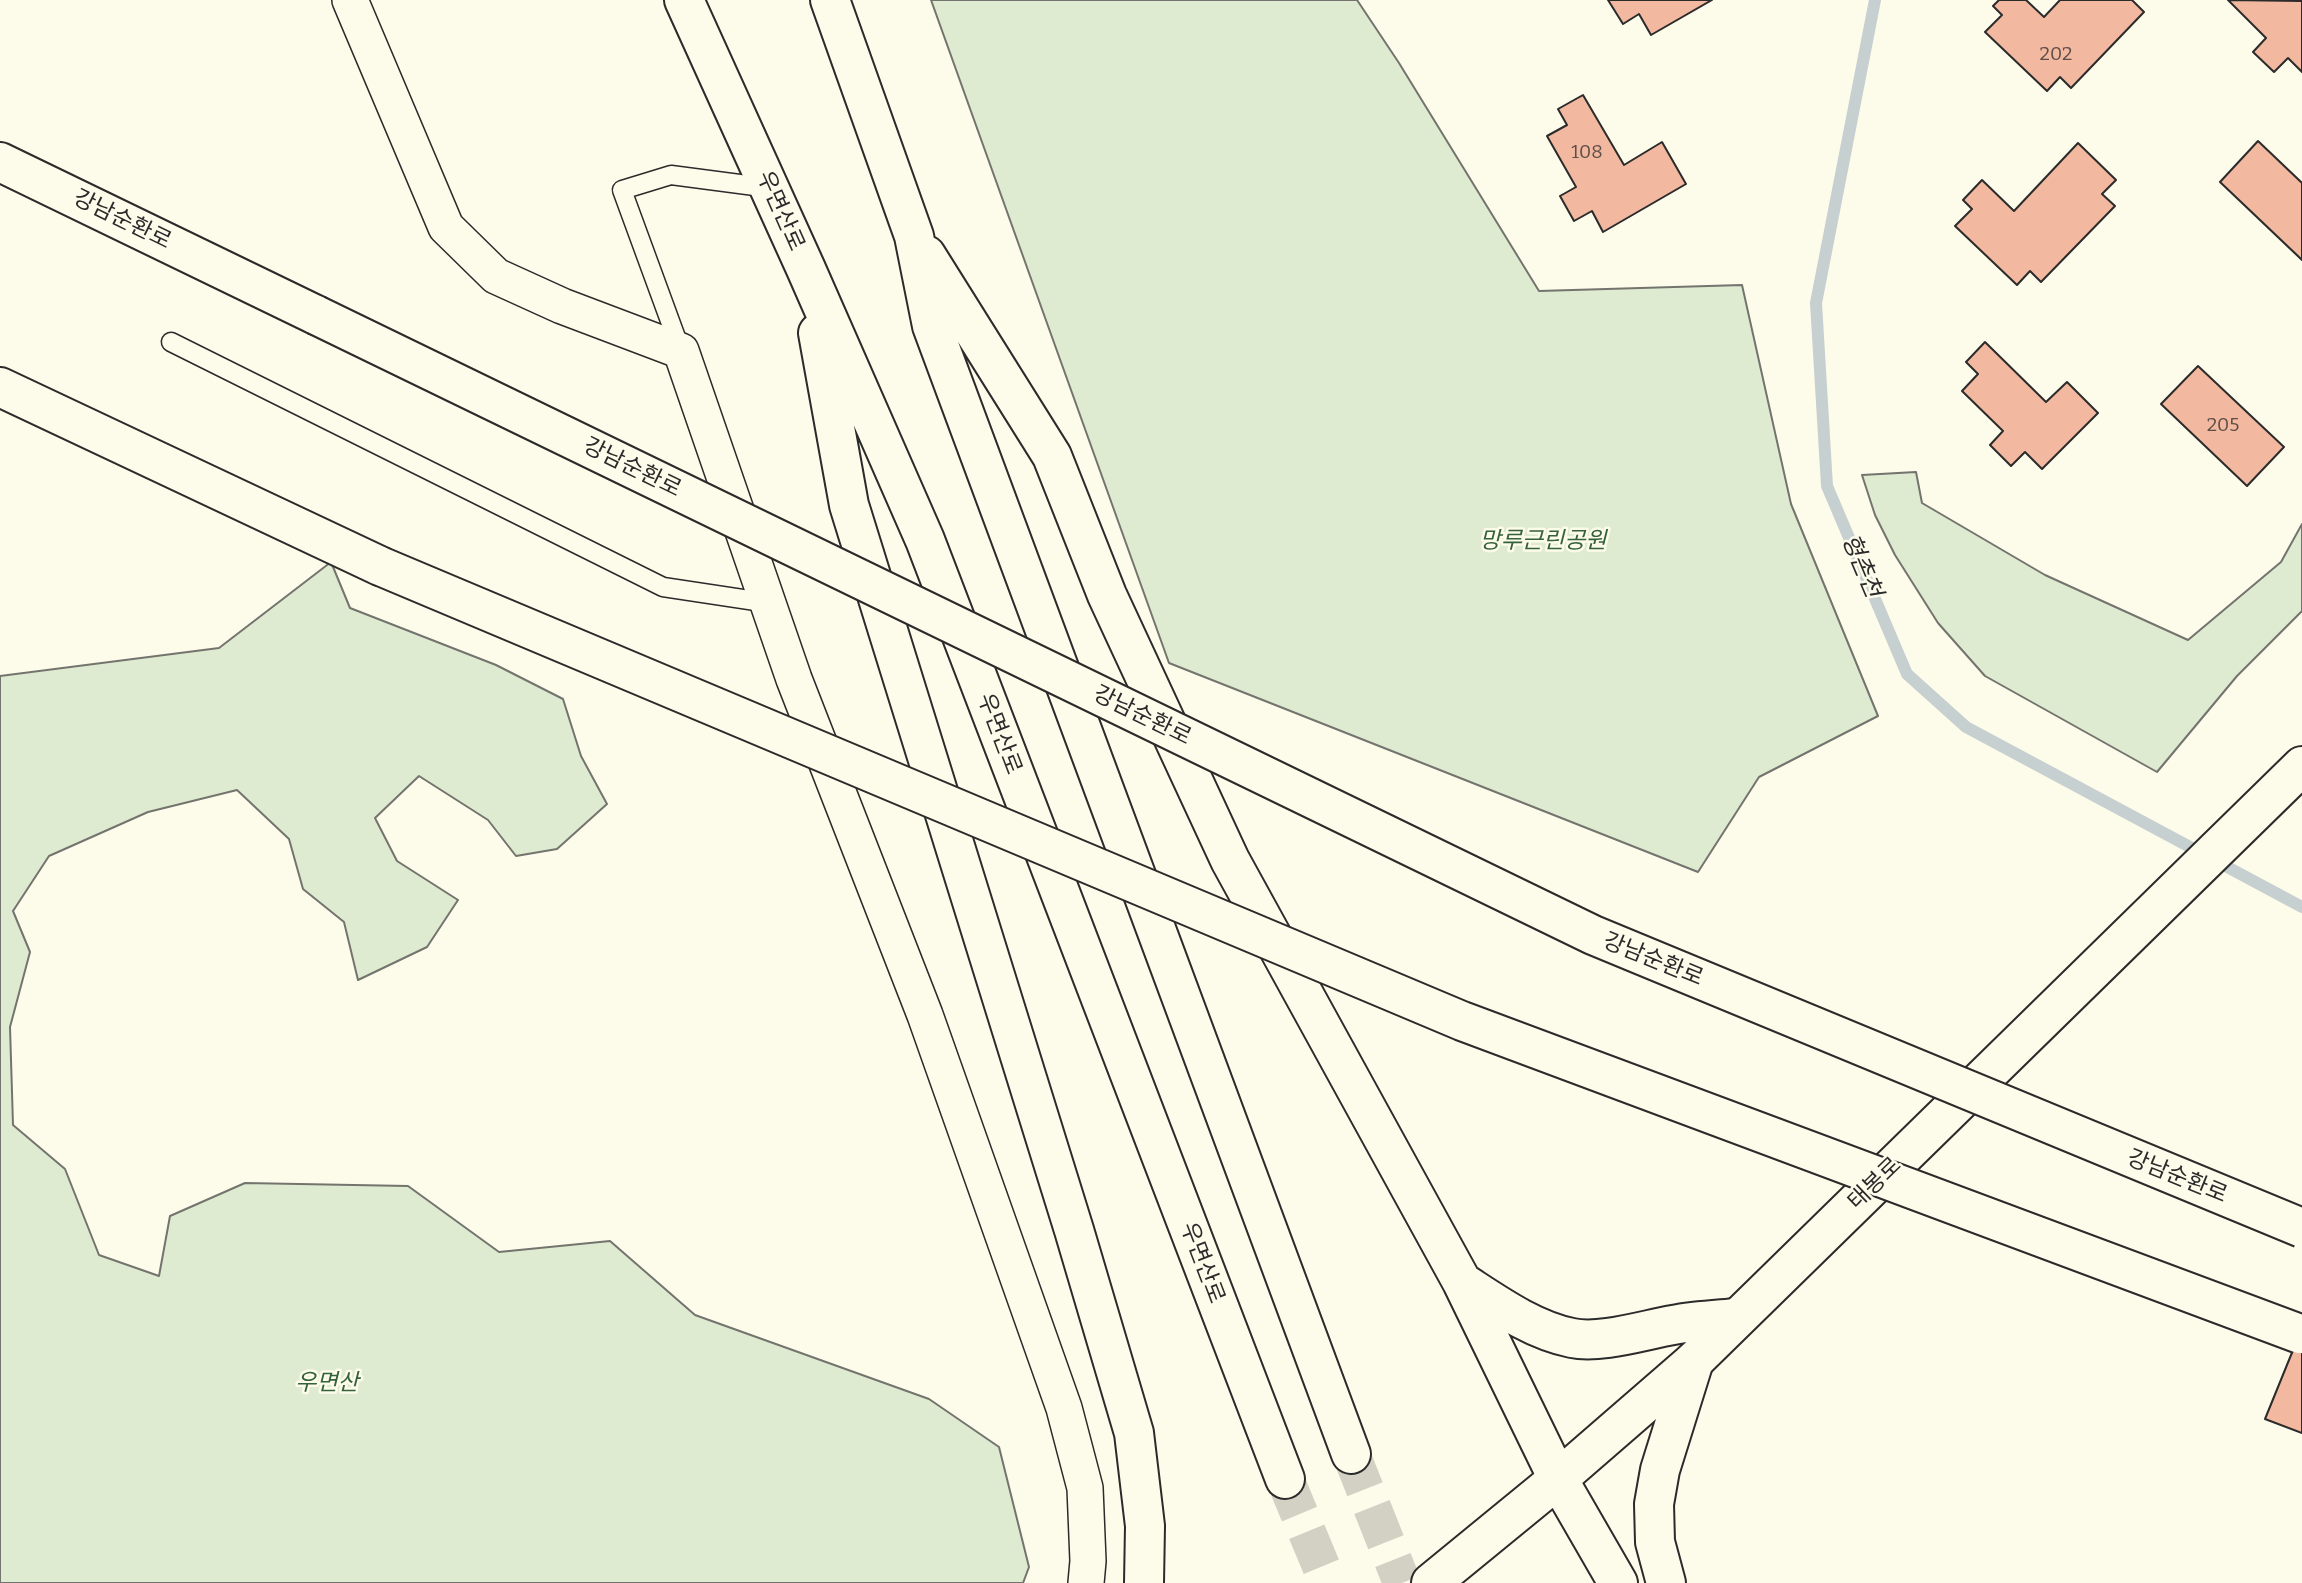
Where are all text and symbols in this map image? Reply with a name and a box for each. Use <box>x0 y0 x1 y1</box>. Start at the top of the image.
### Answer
house number: 202 <box>2040 44 2072 66</box>
house number: 108 <box>1571 142 1603 164</box>
street label: 우면산로 <box>750 167 810 255</box>
street label: 강남순환로 <box>68 184 176 256</box>
house number: 205 <box>2207 415 2239 437</box>
street label: 강남순환로 <box>578 432 686 504</box>
park label: 망루근린공원 <box>1480 528 1606 556</box>
water label: 형촌천 <box>1835 530 1887 602</box>
street label: 강남순환로 <box>1088 680 1196 752</box>
street label: 우면산로 <box>971 690 1027 778</box>
street label: 강남순환로 <box>1599 927 1707 993</box>
street label: 강남순환로 <box>2123 1144 2231 1210</box>
street label: 태봉로 <box>1843 1152 1907 1216</box>
street label: 우면산로 <box>1174 1219 1230 1307</box>
park label: 우면산 <box>295 1370 359 1398</box>

